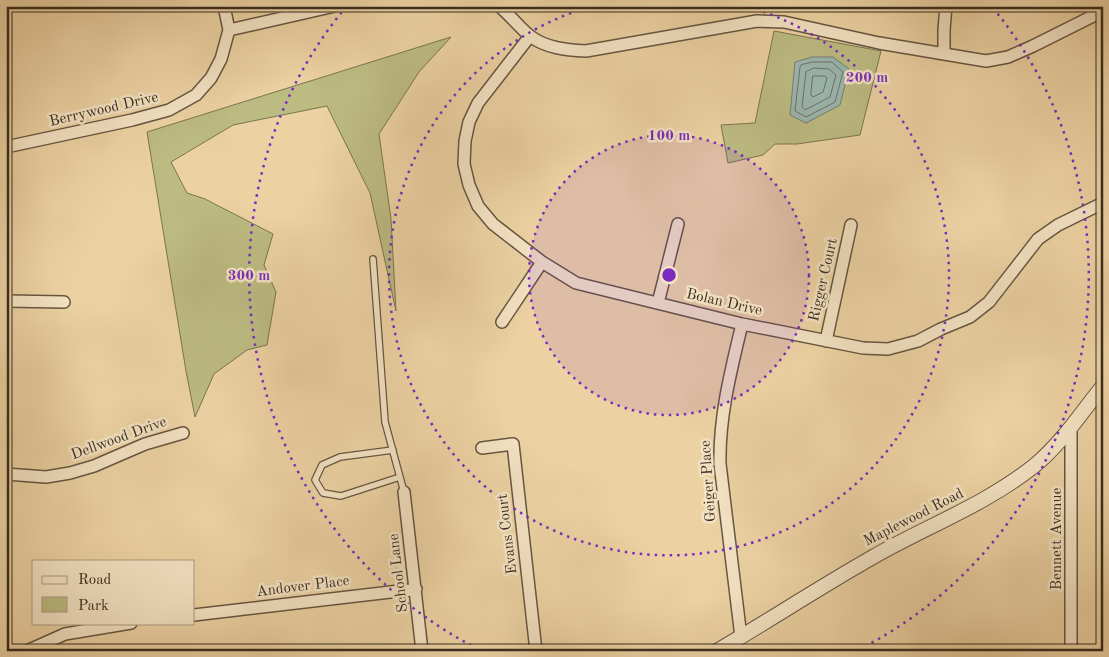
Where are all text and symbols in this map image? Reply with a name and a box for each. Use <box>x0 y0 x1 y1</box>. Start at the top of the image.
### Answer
text: 200 m <box>846 71 888 86</box>
street label: Berrywood Drive <box>48 90 160 130</box>
text: 100 m <box>648 129 690 144</box>
street label: Rigger Court <box>807 237 841 323</box>
centre of rings <box>660 266 678 284</box>
text: 300 m <box>228 269 270 284</box>
street label: Bolan Drive <box>685 287 764 319</box>
street label: Dellwood Drive <box>69 415 169 463</box>
street label: Geiger Place <box>699 439 719 523</box>
street label: Maplewood Road <box>862 486 967 550</box>
street label: Bennett Avenue <box>1050 488 1065 590</box>
street label: Evans Court <box>496 493 520 575</box>
street label: School Lane <box>387 532 411 613</box>
legend <box>32 560 195 624</box>
text: Road <box>78 573 112 588</box>
street label: Andover Place <box>256 574 351 600</box>
text: Park <box>78 599 109 614</box>

